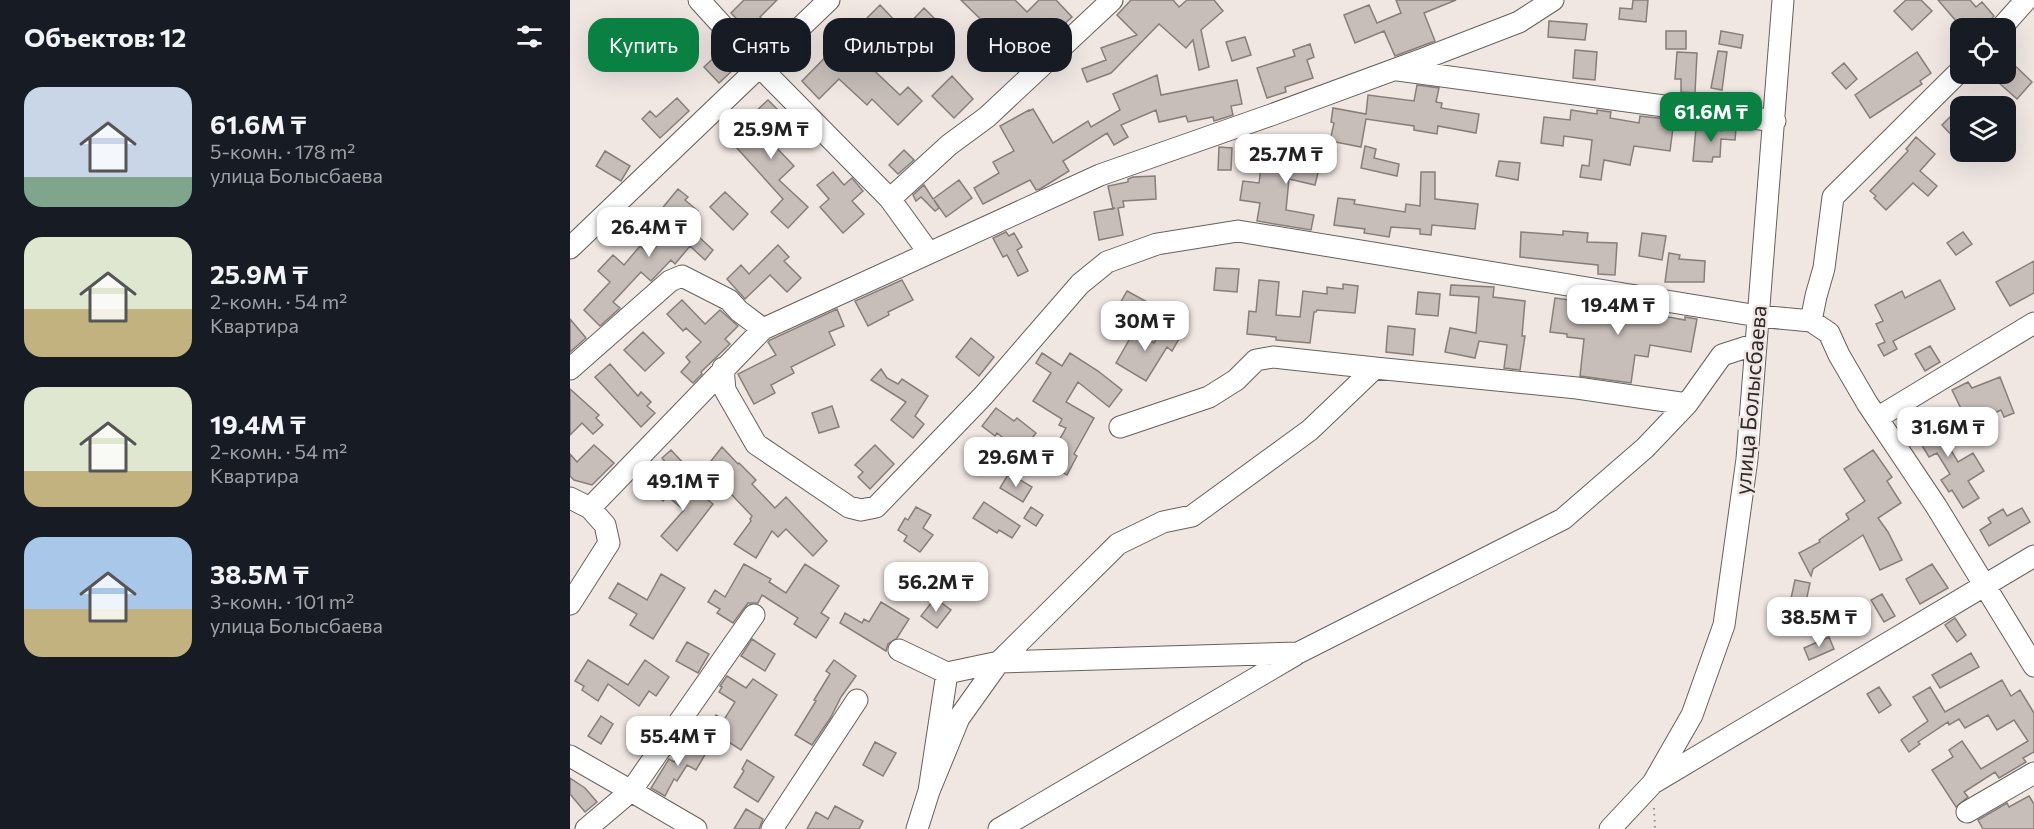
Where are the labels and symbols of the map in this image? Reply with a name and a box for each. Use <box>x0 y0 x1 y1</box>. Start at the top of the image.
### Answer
pin: 61.6M ₸ <box>1656 92 1766 143</box>
pin: 25.9M ₸ <box>716 109 826 160</box>
pin: 25.7M ₸ <box>1231 134 1341 185</box>
pin: 26.4M ₸ <box>594 207 704 258</box>
pin: 19.4M ₸ <box>1563 285 1673 336</box>
pin: 30M ₸ <box>1103 301 1187 352</box>
street label: улица Болысбаева <box>1728 304 1772 496</box>
pin: 31.6M ₸ <box>1893 407 2003 458</box>
pin: 29.6M ₸ <box>961 437 1071 488</box>
pin: 49.1M ₸ <box>628 461 738 512</box>
pin: 56.2M ₸ <box>881 562 991 613</box>
pin: 38.5M ₸ <box>1764 597 1874 648</box>
pin: 55.4M ₸ <box>623 716 733 767</box>

